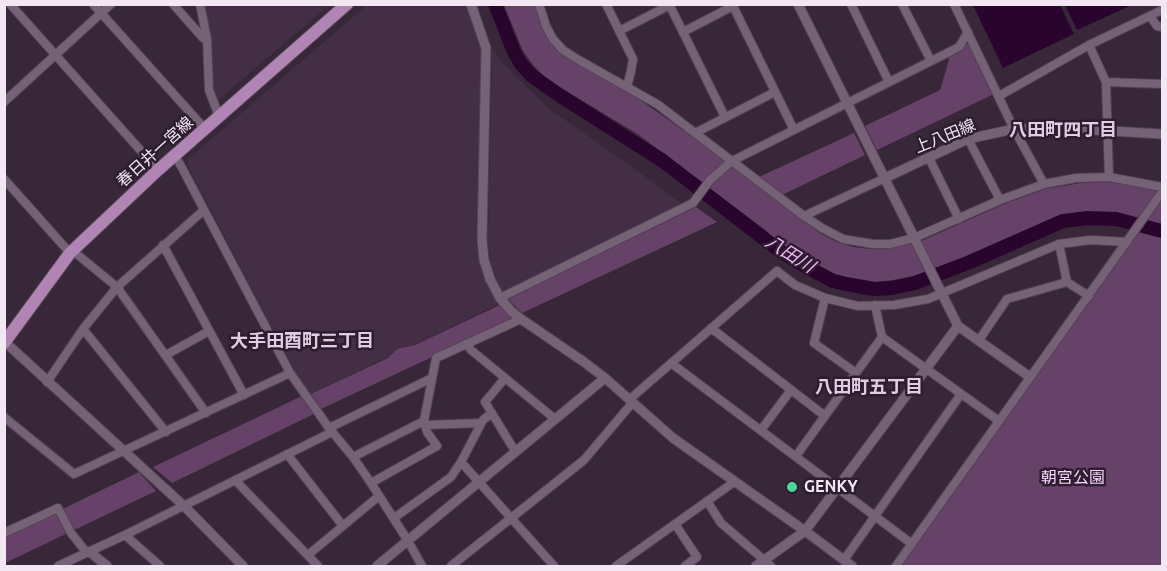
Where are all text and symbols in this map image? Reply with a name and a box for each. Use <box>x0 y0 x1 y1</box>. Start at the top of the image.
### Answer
street label: 春日井一宮線 <box>113 113 197 191</box>
street label: 上八田線 <box>912 115 978 157</box>
district label: 八田町四丁目 <box>1009 119 1117 141</box>
water label: 八田川 <box>761 231 819 277</box>
district label: 大手田酉町三丁目 <box>230 330 374 352</box>
district label: 八田町五丁目 <box>815 376 923 398</box>
park label: 朝宮公園 <box>1041 468 1105 488</box>
place label: GENKY <box>804 477 858 497</box>
marker: GENKY <box>785 480 799 494</box>

